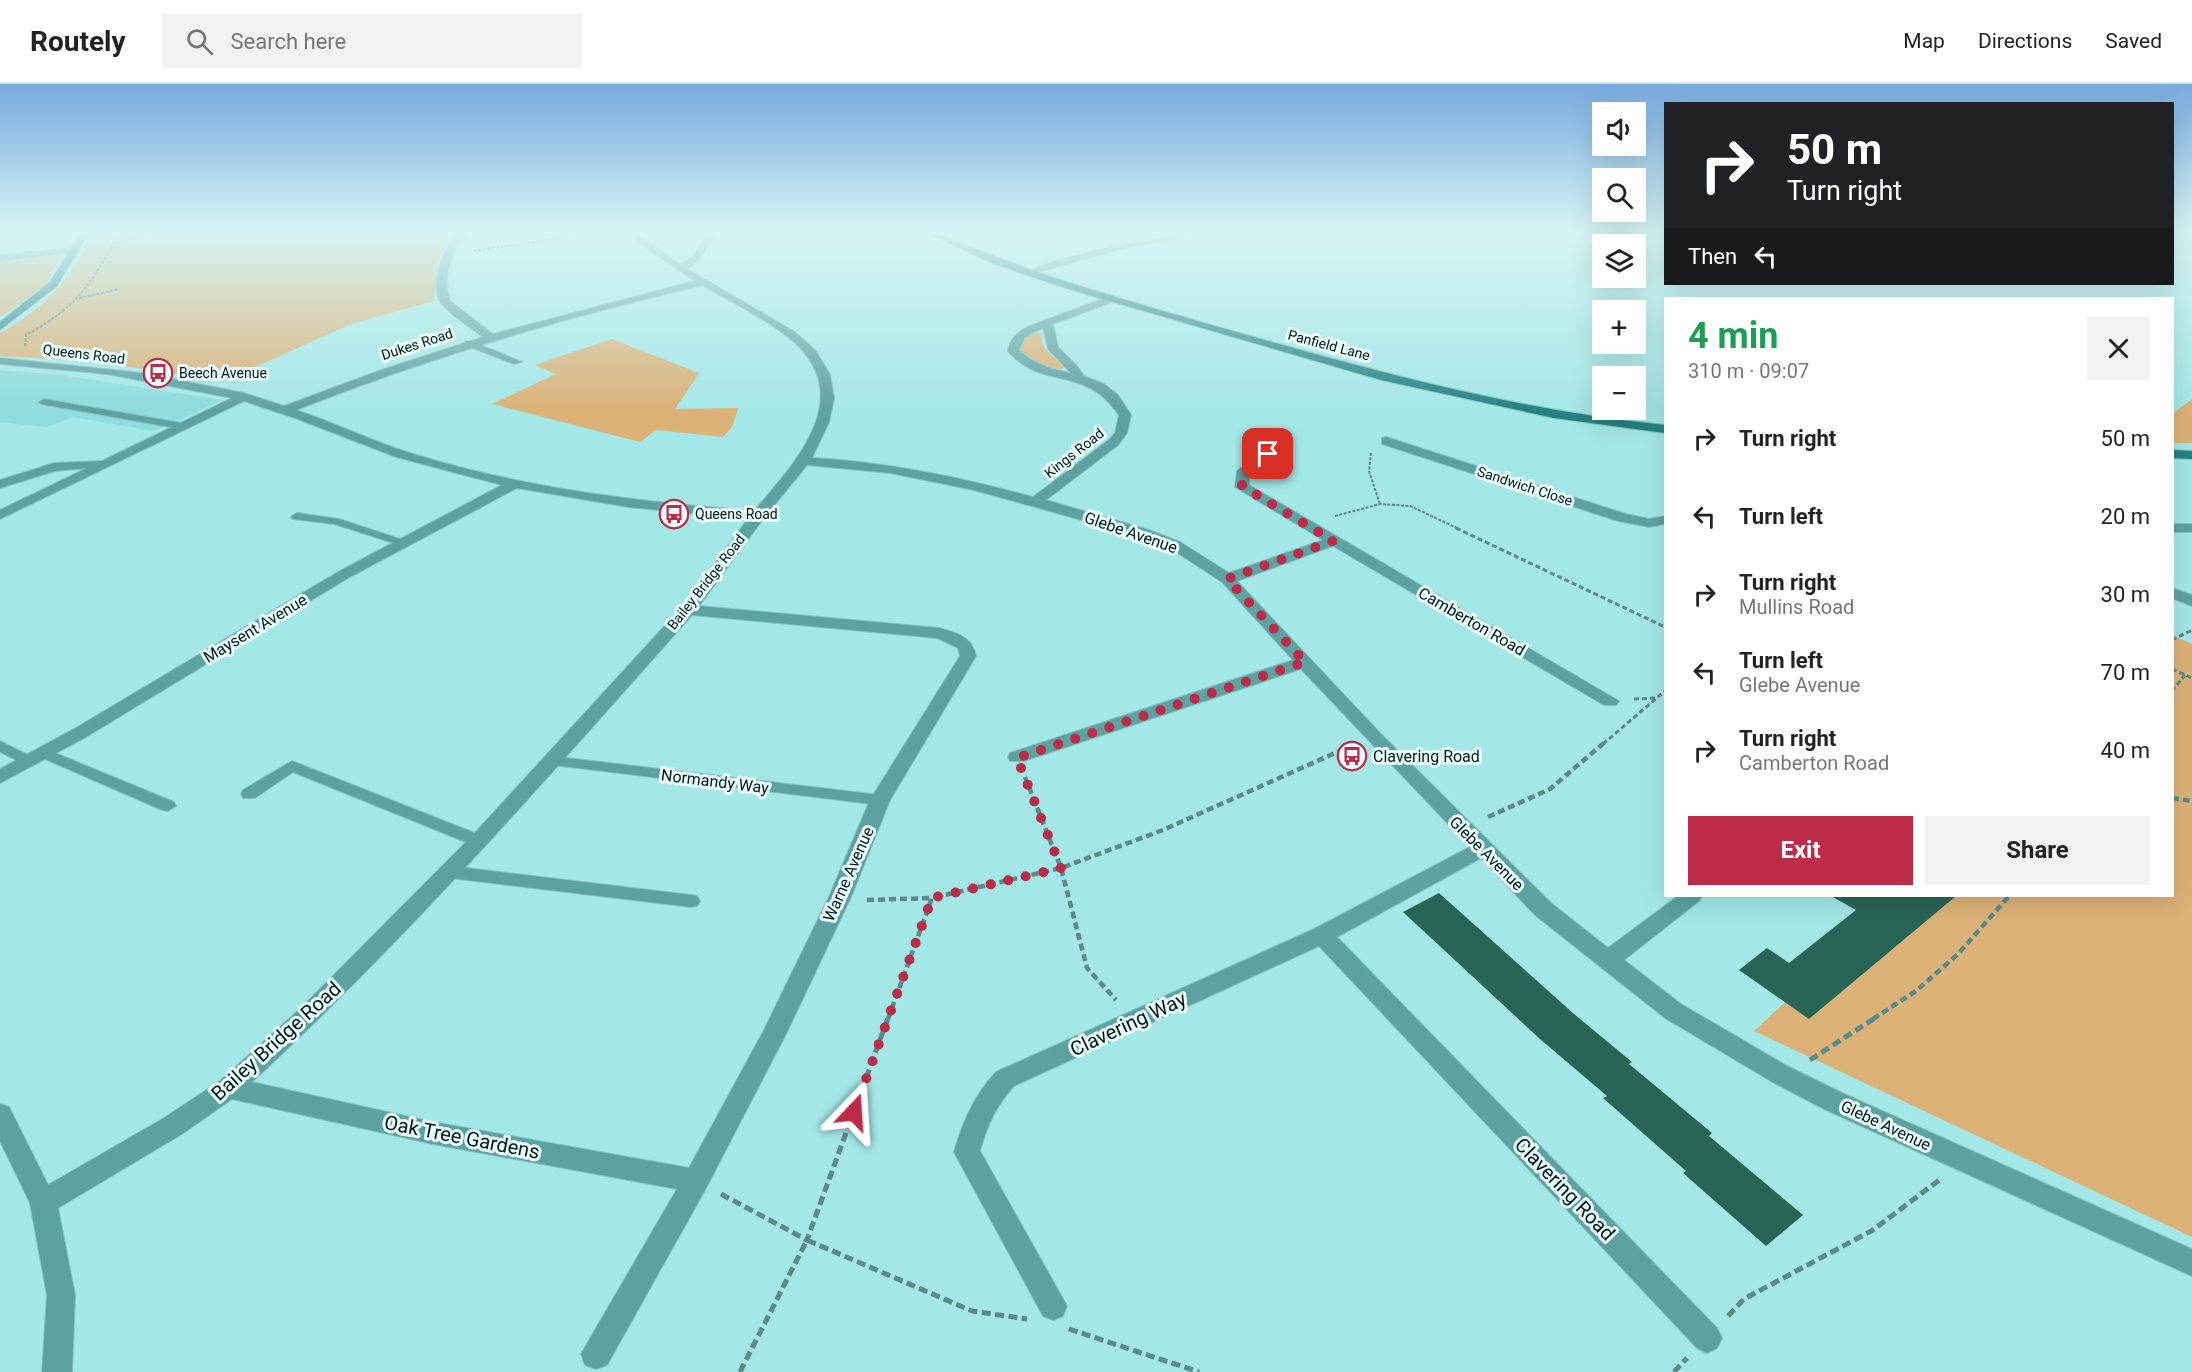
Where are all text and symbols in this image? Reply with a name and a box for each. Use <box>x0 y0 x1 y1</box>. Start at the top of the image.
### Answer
search box <box>162 14 582 68</box>
text: Routely <box>30 25 126 58</box>
icon: search <box>183 25 216 58</box>
text: Search here <box>231 29 346 54</box>
text: Map <box>1903 29 1945 53</box>
text: Directions <box>1978 29 2072 53</box>
text: Saved <box>2105 29 2162 53</box>
map controls <box>1592 102 1646 420</box>
button: sound <box>1592 102 1646 156</box>
text: 50 m <box>1787 125 1882 174</box>
icon: right <box>1688 126 1766 204</box>
button: search <box>1592 168 1646 222</box>
text: Turn right <box>1787 175 1902 207</box>
button: layers <box>1592 234 1646 288</box>
icon: left <box>1749 240 1782 273</box>
text: Then <box>1688 244 1737 269</box>
button: + <box>1592 300 1646 354</box>
text: 4 min <box>1688 315 1779 357</box>
button: close <box>2087 317 2150 380</box>
street label: Dukes Road <box>379 325 455 363</box>
street label: Panfield Lane <box>1286 326 1372 364</box>
street label: Queens Road <box>42 341 126 367</box>
bus stop icon: Beech Avenue <box>142 357 174 389</box>
text: 310 m · 09:07 <box>1688 359 1809 383</box>
place label: Beech Avenue <box>179 365 267 381</box>
button: − <box>1592 366 1646 420</box>
icon: right <box>1688 422 1721 455</box>
street label: Kings Road <box>1041 425 1107 481</box>
text: Turn right <box>1739 426 1836 451</box>
text: 50 m <box>2101 426 2150 451</box>
pin <box>1242 428 1293 479</box>
icon: arrive <box>1251 437 1284 470</box>
street label: Sandwich Close <box>1475 463 1575 509</box>
bus stop icon: Queens Road <box>658 498 690 530</box>
icon: left <box>1688 500 1721 533</box>
text: Turn left <box>1739 504 1823 529</box>
text: 20 m <box>2101 504 2150 529</box>
place label: Queens Road <box>695 506 778 522</box>
street label: Glebe Avenue <box>1082 508 1180 557</box>
street label: Bailey Bridge Road <box>664 531 748 633</box>
text: Turn right <box>1739 570 1836 595</box>
icon: right <box>1688 578 1721 611</box>
text: 30 m <box>2101 582 2150 607</box>
street label: Camberton Road <box>1415 583 1529 660</box>
street label: Maysent Avenue <box>200 590 310 667</box>
text: Mullins Road <box>1739 595 1854 619</box>
text: Turn left <box>1739 648 1823 673</box>
icon: left <box>1688 656 1721 689</box>
text: 70 m <box>2101 660 2150 685</box>
text: Glebe Avenue <box>1739 673 1860 697</box>
text: Turn right <box>1739 726 1836 751</box>
icon: right <box>1688 734 1721 767</box>
text: 40 m <box>2101 738 2150 763</box>
bus stop icon: Clavering Road <box>1336 740 1368 772</box>
place label: Clavering Road <box>1373 747 1480 766</box>
text: Camberton Road <box>1739 751 1889 775</box>
street label: Normandy Way <box>660 765 770 798</box>
street label: Glebe Avenue <box>1446 812 1528 894</box>
button: Exit <box>1688 816 1913 885</box>
button: Share <box>1925 816 2150 885</box>
street label: Warne Avenue <box>819 824 878 925</box>
street label: Bailey Bridge Road <box>206 977 346 1105</box>
street label: Clavering Way <box>1066 986 1190 1061</box>
position arrow <box>822 1080 886 1144</box>
street label: Glebe Avenue <box>1838 1096 1934 1155</box>
street label: Oak Tree Gardens <box>382 1110 542 1164</box>
street label: Clavering Road <box>1510 1133 1620 1245</box>

